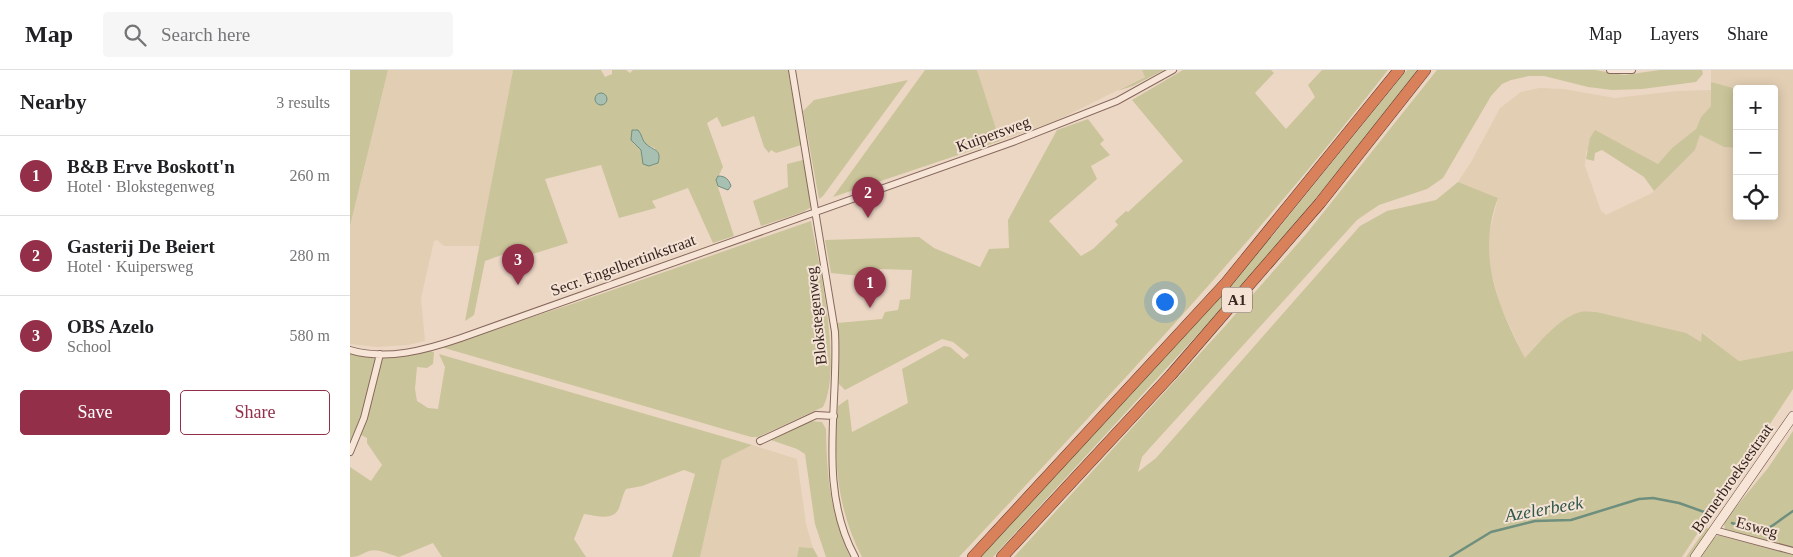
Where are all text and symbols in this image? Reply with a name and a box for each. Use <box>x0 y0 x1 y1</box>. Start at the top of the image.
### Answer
search box <box>103 12 453 57</box>
text: Map <box>25 21 73 47</box>
icon: search <box>121 21 149 49</box>
text: Search here <box>161 24 250 45</box>
text: Map <box>1589 24 1622 44</box>
text: Layers <box>1650 24 1699 44</box>
text: Share <box>1727 24 1768 44</box>
map controls <box>1733 85 1778 220</box>
button: + <box>1733 85 1778 130</box>
text: Nearby <box>20 90 87 114</box>
text: 3 results <box>276 94 330 111</box>
street label: Kuipersweg <box>954 113 1033 156</box>
button: − <box>1733 130 1778 175</box>
text: B&B Erve Boskott'n <box>67 156 235 177</box>
text: 1 <box>32 167 40 184</box>
text: 260 m <box>290 167 330 184</box>
button: locate <box>1733 175 1778 220</box>
pin: 2 <box>852 177 884 218</box>
text: Hotel · Blokstegenweg <box>67 178 215 195</box>
street label: Secr. Engelbertinkstraat <box>548 231 699 300</box>
text: Gasterij De Beiert <box>67 236 215 257</box>
pin: 3 <box>502 244 534 285</box>
text: 2 <box>32 247 40 264</box>
text: 280 m <box>290 247 330 264</box>
text: Hotel · Kuipersweg <box>67 258 193 275</box>
street label: Blokstegenweg <box>802 266 831 366</box>
pin: 1 <box>854 267 886 308</box>
road number: A1 <box>1222 288 1252 312</box>
your location <box>1152 289 1178 315</box>
text: OBS Azelo <box>67 316 154 337</box>
text: 3 <box>32 327 40 344</box>
text: 580 m <box>290 327 330 344</box>
text: School <box>67 338 111 355</box>
button: Save <box>20 390 170 435</box>
button: Share <box>180 390 330 435</box>
street label: Bornerbroeksestraat <box>1688 420 1776 536</box>
water label: Azelerbeek <box>1502 492 1586 526</box>
street label: Esweg <box>1734 513 1780 542</box>

